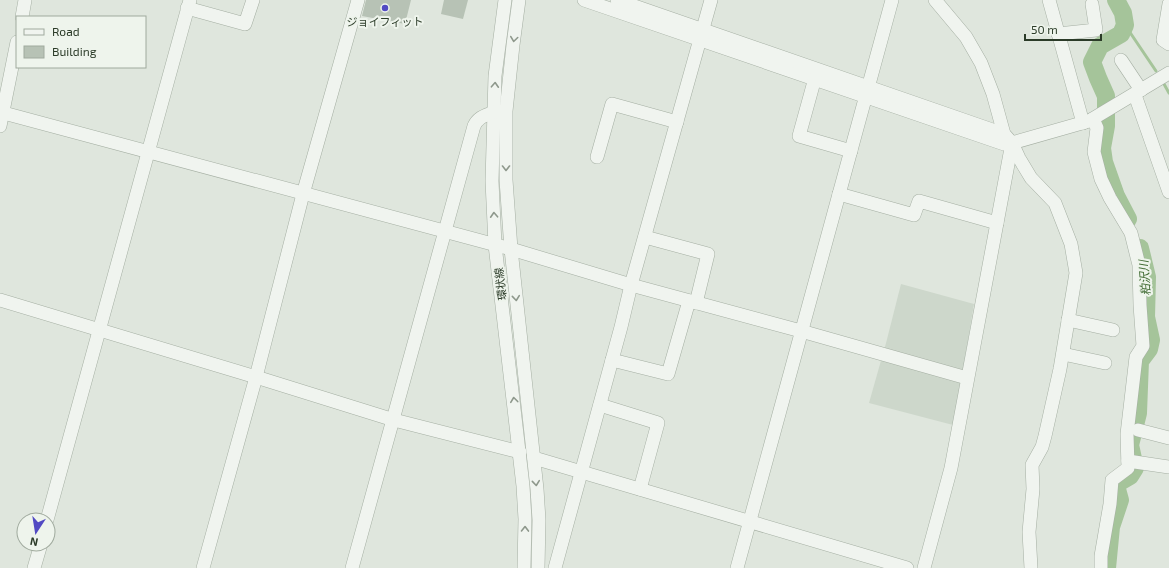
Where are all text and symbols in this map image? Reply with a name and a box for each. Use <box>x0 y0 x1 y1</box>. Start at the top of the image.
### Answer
marker: ジョイフィット <box>380 3 390 13</box>
place label: ジョイフィット <box>347 15 423 28</box>
legend <box>16 16 146 68</box>
scale bar <box>1025 16 1101 42</box>
text: 50 m <box>1031 22 1058 36</box>
text: Road <box>52 24 80 38</box>
one-way arrow <box>510 35 519 42</box>
text: Building <box>52 44 97 58</box>
one-way arrow <box>491 82 499 88</box>
one-way arrow <box>502 165 510 171</box>
one-way arrow <box>489 212 498 218</box>
water label: 粕沢川 <box>1136 258 1152 296</box>
street label: 環状線 <box>492 267 508 301</box>
one-way arrow <box>511 295 520 301</box>
one-way arrow <box>510 397 519 403</box>
one-way arrow <box>531 480 540 486</box>
north arrow <box>16 512 56 552</box>
one-way arrow <box>521 526 529 532</box>
text: N <box>29 535 39 549</box>

